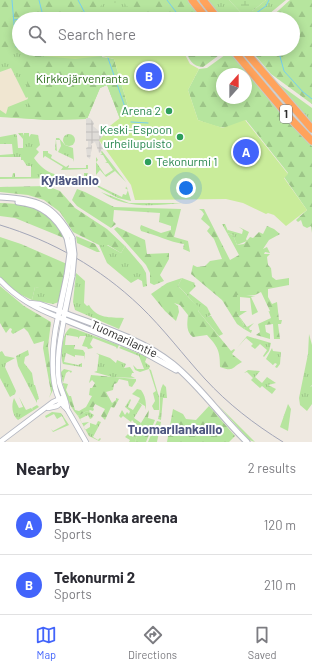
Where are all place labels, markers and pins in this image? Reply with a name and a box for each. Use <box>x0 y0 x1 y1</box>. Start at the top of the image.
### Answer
pin: B <box>136 61 162 91</box>
place label: Arena 2 <box>122 103 161 117</box>
marker: Arena 2 <box>164 106 174 116</box>
place label: Keski-Espoon urheilupuisto <box>100 122 172 150</box>
marker: Keski-Espoon urheilupuisto <box>175 132 185 142</box>
pin: A <box>233 137 259 167</box>
place label: Tekonurmi 1 <box>156 154 218 168</box>
marker: Tekonurmi 1 <box>143 157 153 167</box>

